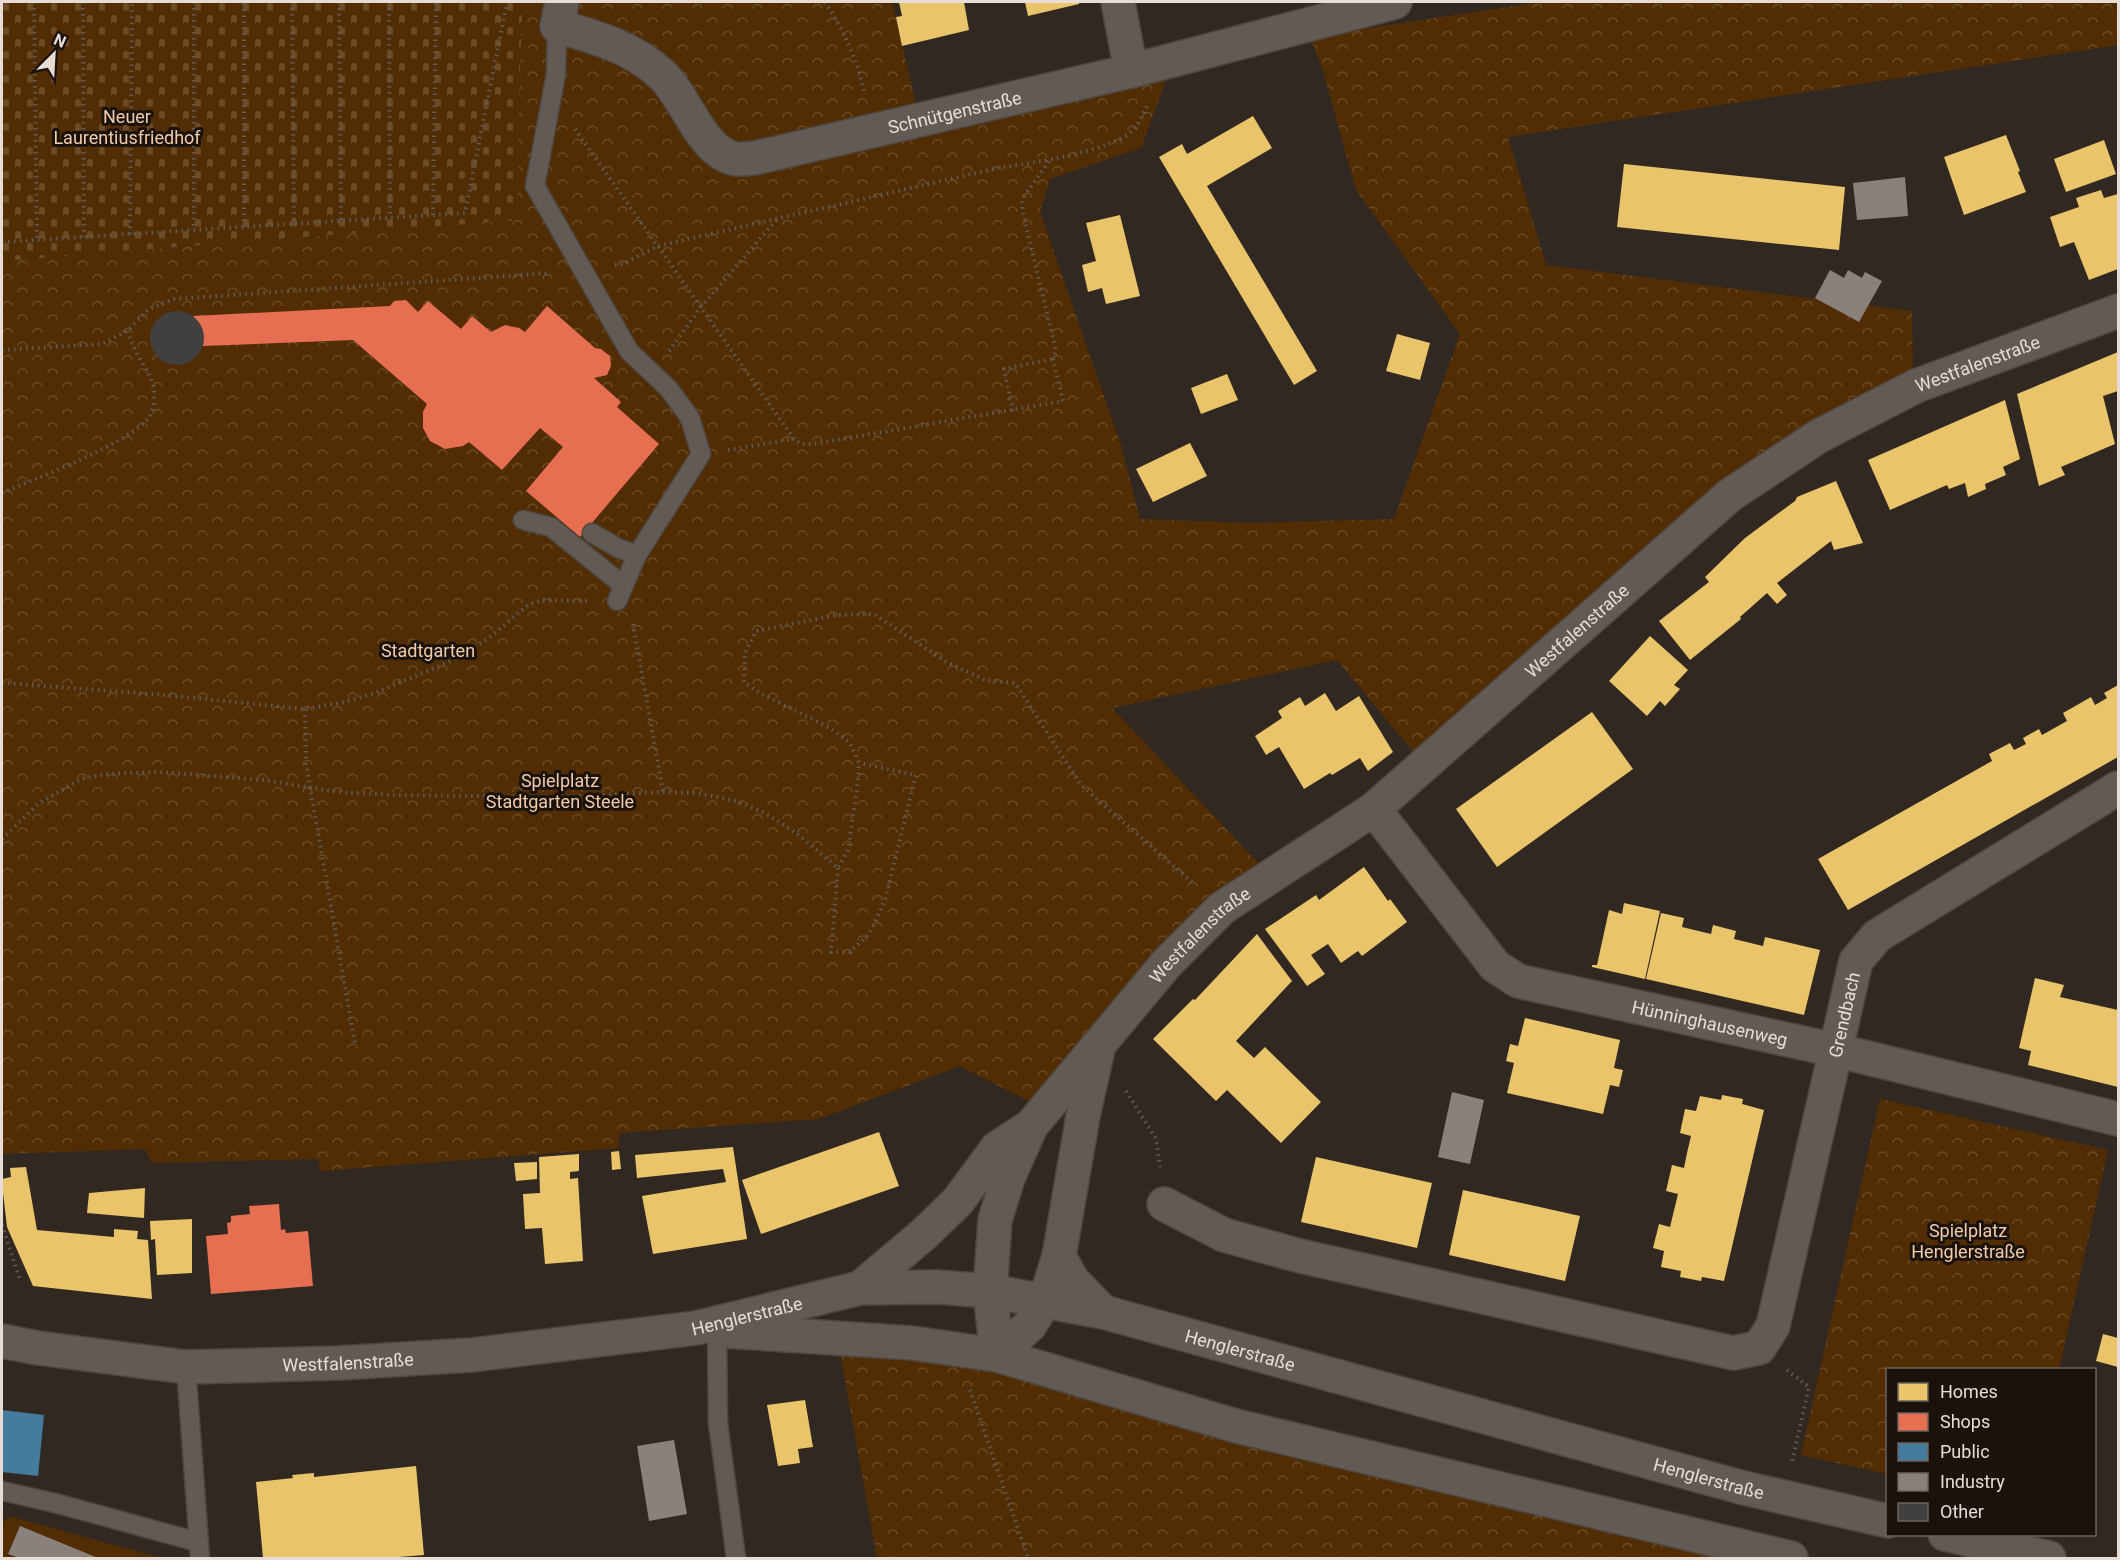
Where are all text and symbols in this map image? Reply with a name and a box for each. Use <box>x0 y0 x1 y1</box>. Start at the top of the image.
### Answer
north arrow <box>24 24 84 84</box>
text: N <box>51 30 69 52</box>
street label: Schnütgenstraße <box>886 86 1023 137</box>
park label: Neuer Laurentiusfriedhof <box>53 106 201 148</box>
street label: Westfalenstraße <box>1912 330 2043 396</box>
street label: Westfalenstraße <box>1520 579 1633 682</box>
park label: Stadtgarten <box>381 640 475 661</box>
park label: Spielplatz Stadtgarten Steele <box>486 770 634 812</box>
street label: Westfalenstraße <box>1145 882 1254 987</box>
street label: Grendbach <box>1824 970 1864 1059</box>
street label: Hünninghausenweg <box>1630 996 1790 1050</box>
park label: Spielplatz Henglerstraße <box>1911 1220 2025 1262</box>
street label: Henglerstraße <box>689 1292 804 1339</box>
street label: Henglerstraße <box>1183 1325 1298 1375</box>
street label: Westfalenstraße <box>282 1348 414 1375</box>
legend <box>1886 1368 2096 1536</box>
text: Homes <box>1940 1381 1998 1402</box>
text: Shops <box>1940 1411 1990 1432</box>
text: Public <box>1940 1441 1990 1462</box>
street label: Henglerstraße <box>1651 1453 1766 1503</box>
text: Industry <box>1940 1471 2005 1492</box>
text: Other <box>1940 1501 1984 1522</box>

